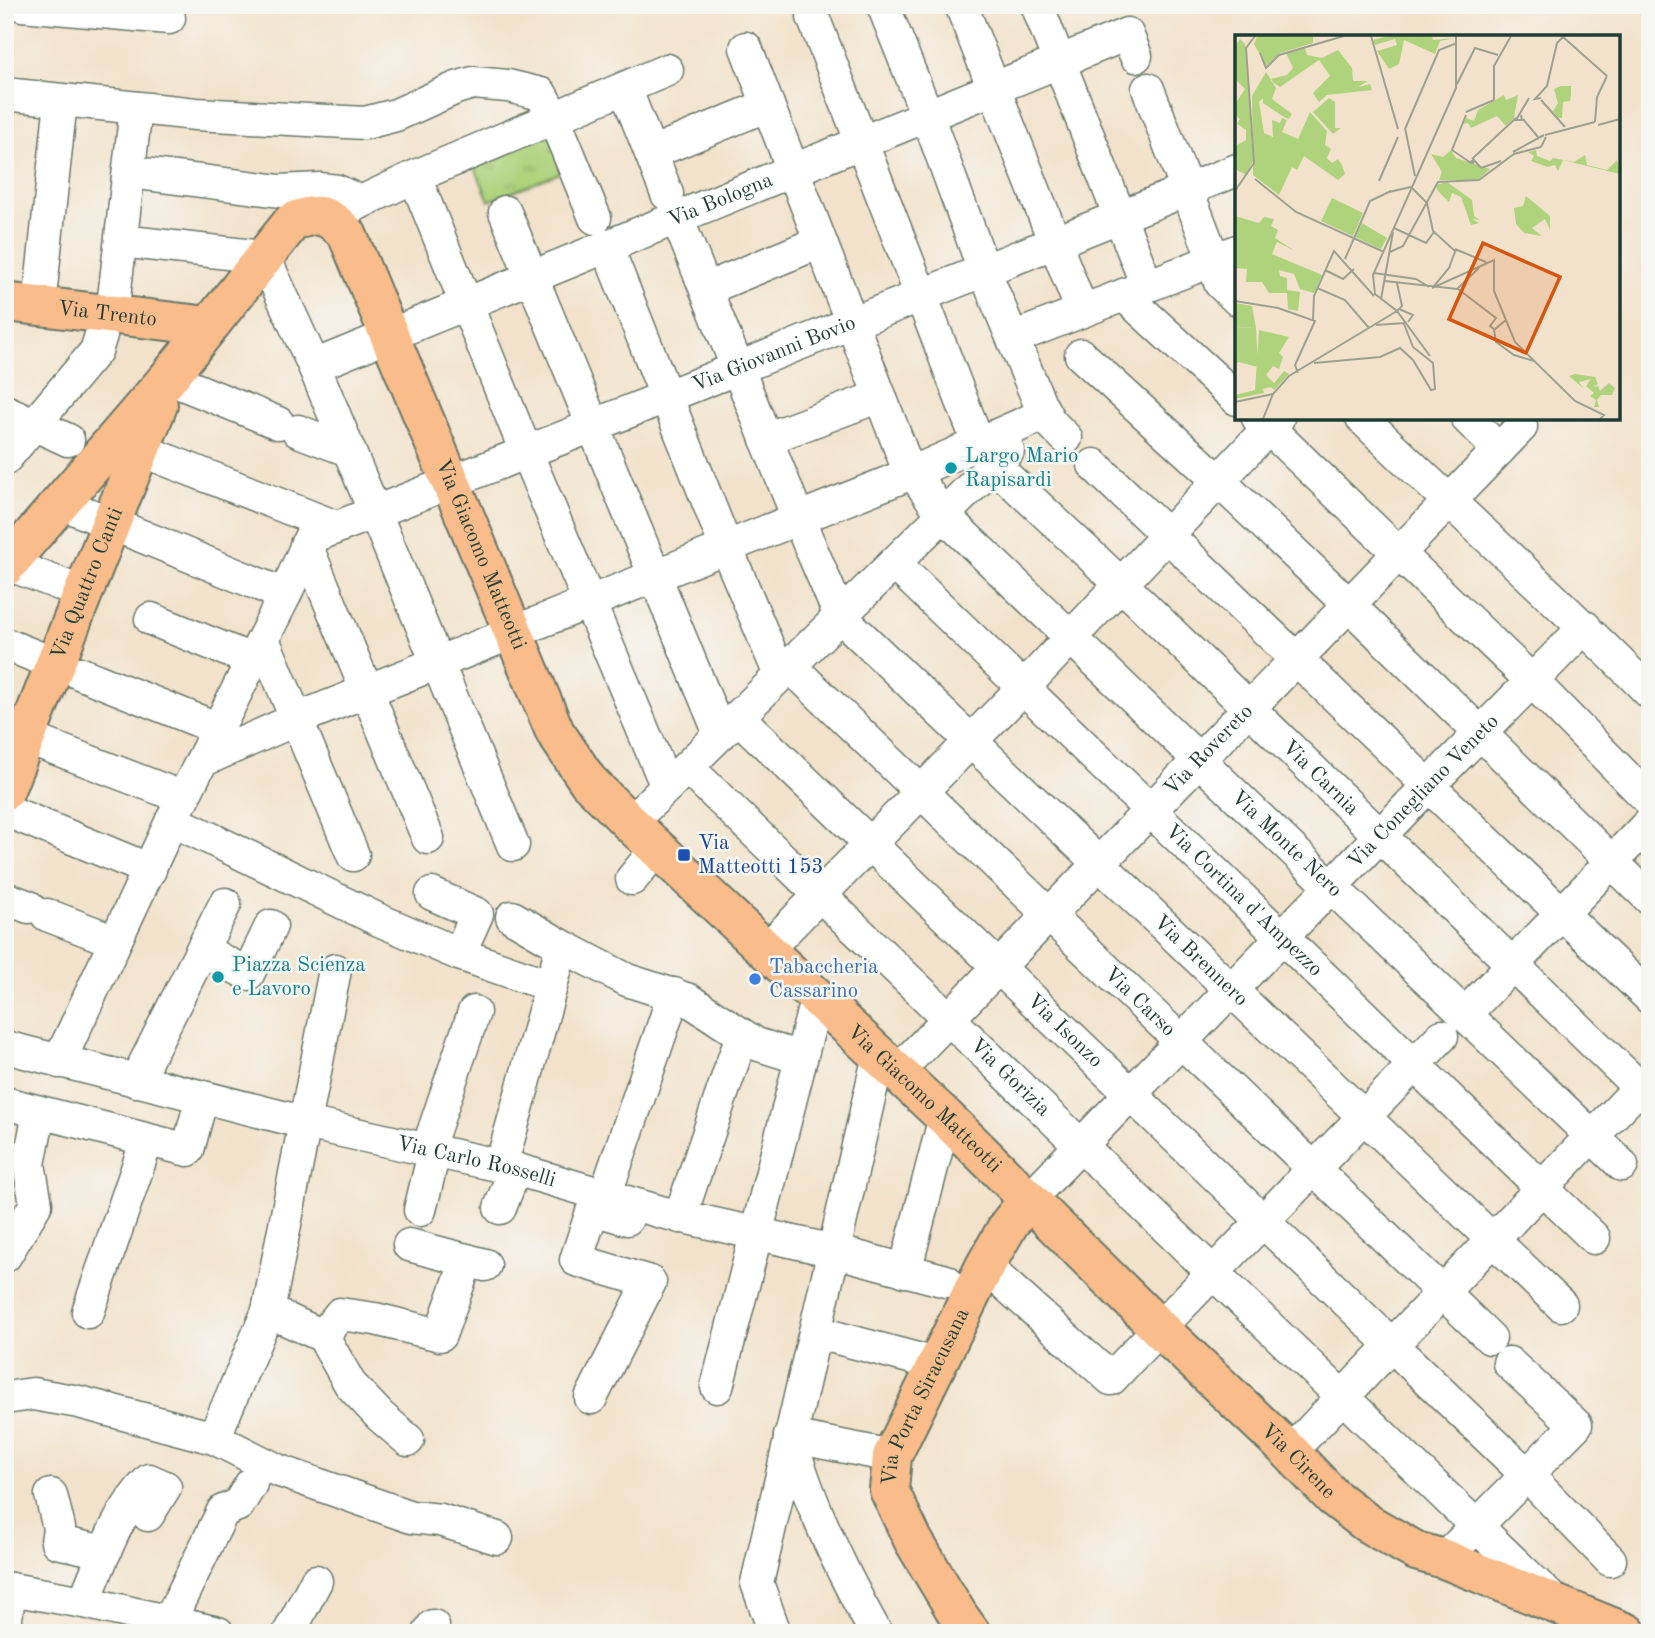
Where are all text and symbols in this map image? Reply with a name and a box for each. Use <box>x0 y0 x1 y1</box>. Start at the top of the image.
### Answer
inset map <box>1235 35 1620 420</box>
street label: Via Bologna <box>665 169 776 231</box>
street label: Via Trento <box>57 298 158 330</box>
street label: Via Giovanni Bovio <box>689 312 859 396</box>
place label: Largo Mario Rapisardi <box>965 446 1078 491</box>
street label: Via Giacomo Matteotti <box>432 456 530 653</box>
marker: Largo Mario Rapisardi <box>943 460 959 476</box>
street label: Via Quattro Canti <box>47 505 127 663</box>
street label: Via Rovereto <box>1160 700 1257 800</box>
street label: Via Conegliano Veneto <box>1344 710 1503 873</box>
street label: Via Carnia <box>1278 736 1363 819</box>
street label: Via Monte Nero <box>1227 786 1346 901</box>
street label: Via Cortina d'Ampezzo <box>1161 820 1326 981</box>
place label: Via Matteotti 153 <box>698 833 824 878</box>
marker: Via Matteotti 153 <box>676 847 692 863</box>
street label: Via Brennero <box>1150 911 1252 1010</box>
place label: Piazza Scienza e Lavoro <box>232 955 366 1000</box>
place label: Tabaccheria Cassarino <box>769 957 878 1002</box>
street label: Via Carso <box>1100 963 1180 1041</box>
marker: Piazza Scienza e Lavoro <box>210 969 226 985</box>
marker: Tabaccheria Cassarino <box>747 971 763 987</box>
street label: Via Isonzo <box>1023 990 1107 1072</box>
street label: Via Giacomo Matteotti <box>843 1021 1005 1177</box>
street label: Via Gorizia <box>966 1034 1054 1121</box>
street label: Via Carlo Rosselli <box>395 1133 558 1191</box>
street label: Via Porta Siracusana <box>879 1305 973 1486</box>
street label: Via Cirene <box>1257 1420 1339 1503</box>

